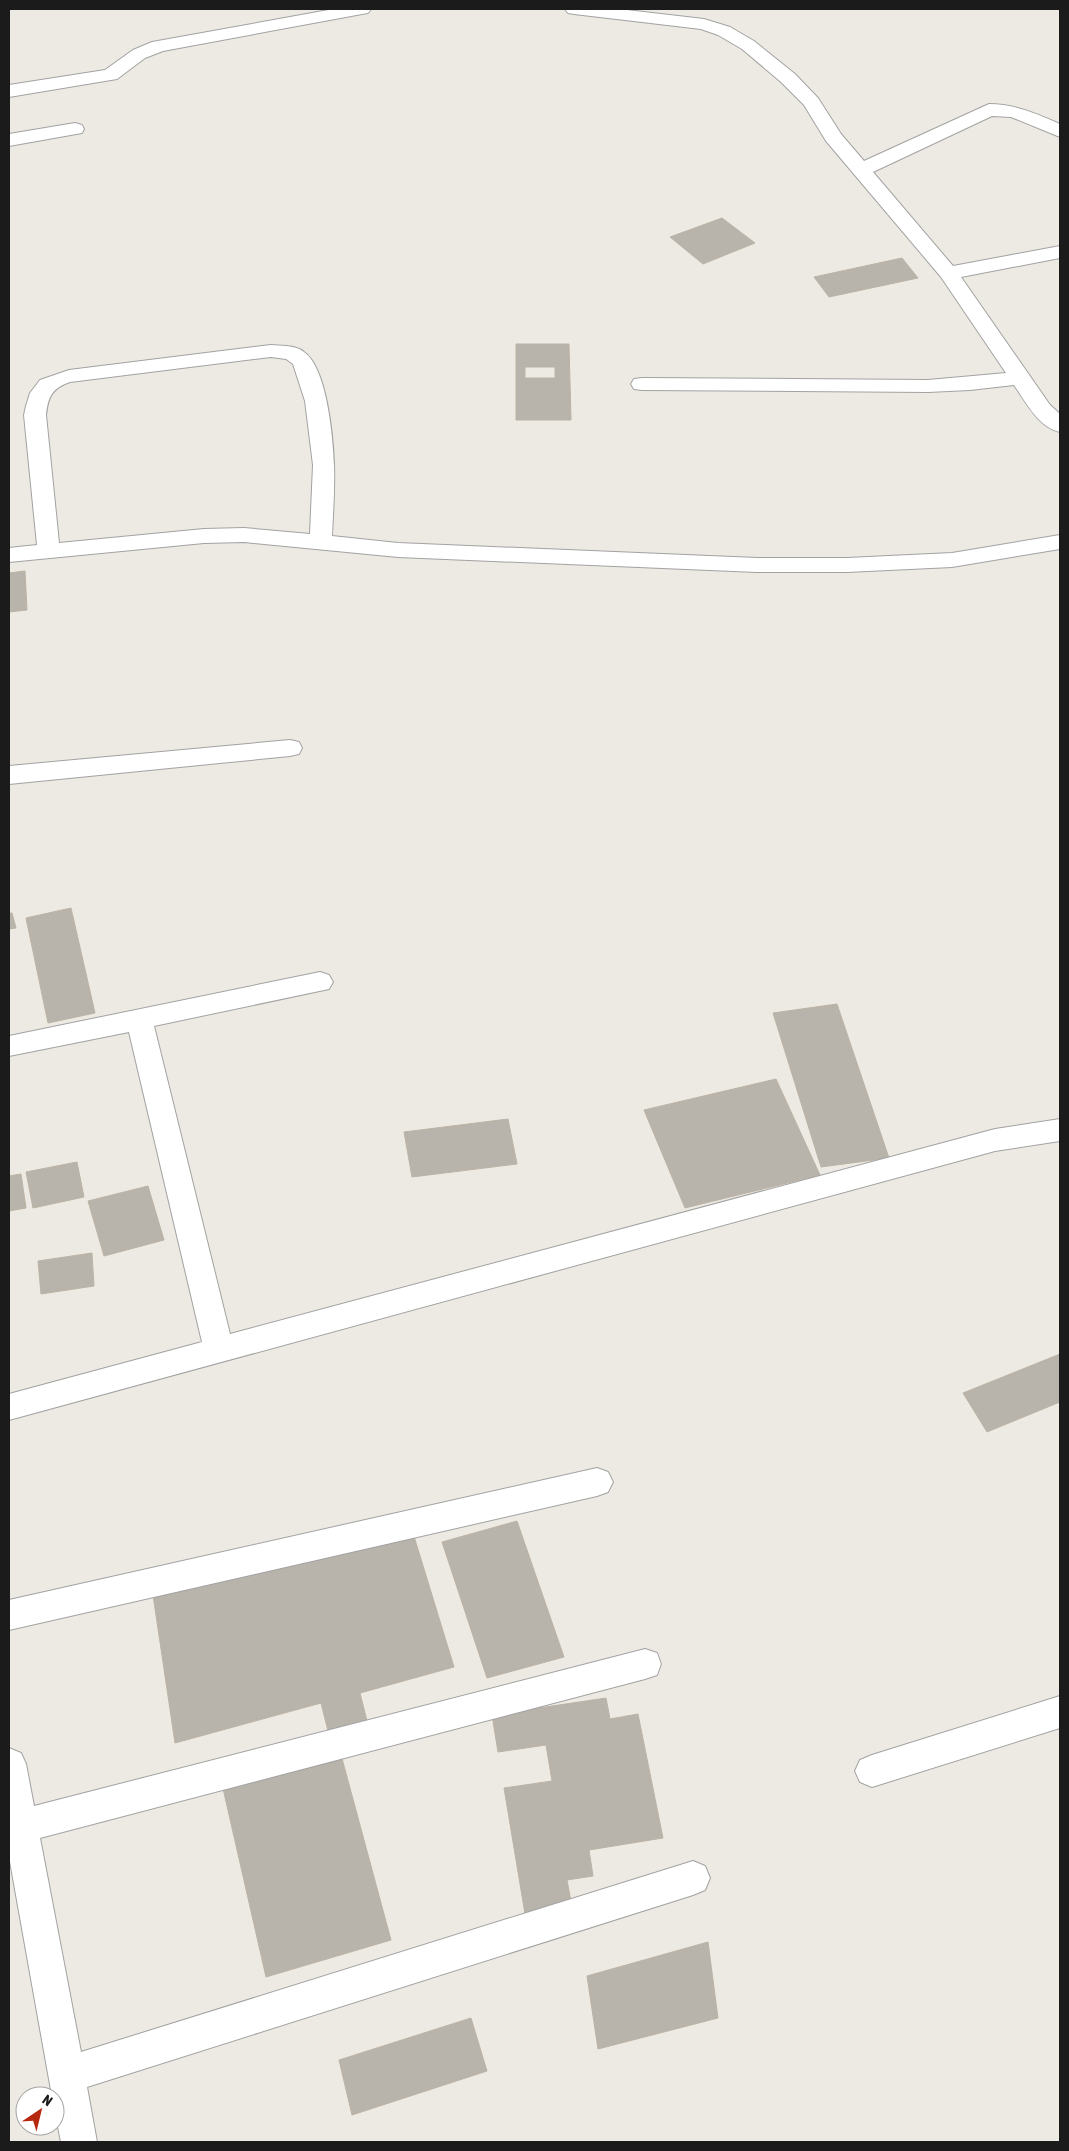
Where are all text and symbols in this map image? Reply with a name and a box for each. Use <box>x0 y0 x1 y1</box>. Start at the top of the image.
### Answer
north arrow <box>15 2086 65 2136</box>
text: N <box>39 2091 55 2109</box>

